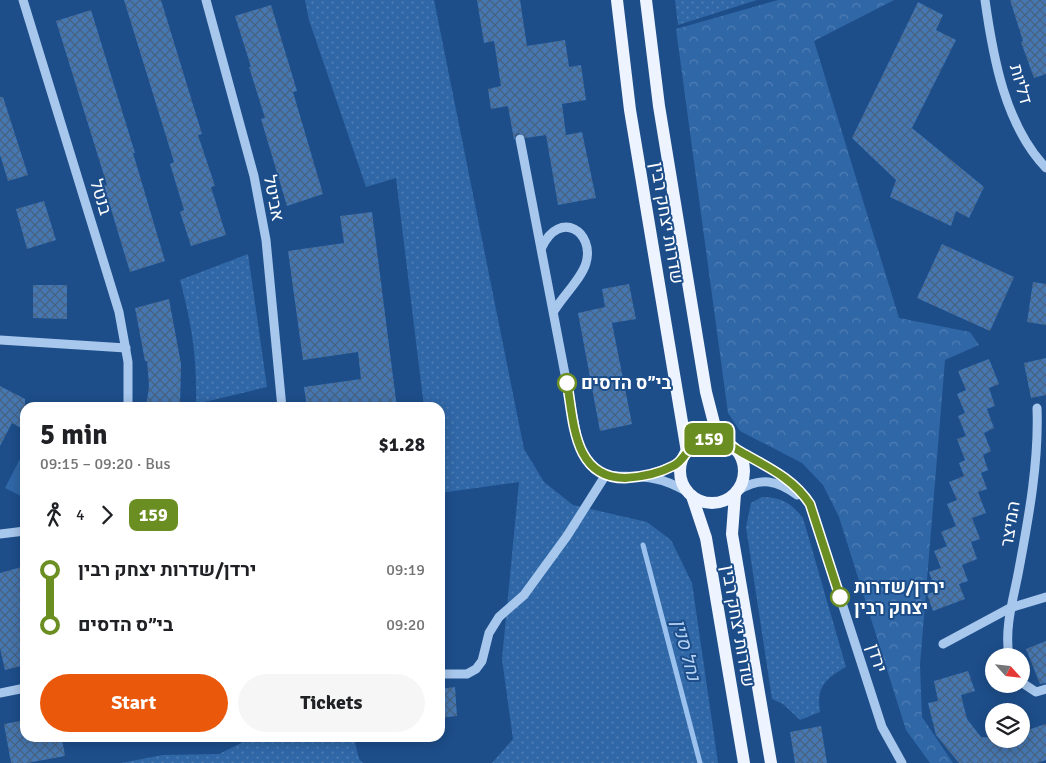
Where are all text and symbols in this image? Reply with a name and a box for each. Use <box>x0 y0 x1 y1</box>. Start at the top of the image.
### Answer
street label: דליות <box>1005 61 1037 107</box>
street label: שדרות יצחק רבין <box>645 160 689 286</box>
street label: אביטל <box>259 173 289 223</box>
street label: בנטל <box>85 176 117 218</box>
place label: בי״ס הדסים <box>581 372 672 394</box>
marker: בי״ס הדסים <box>557 373 577 393</box>
text: 5 min <box>40 418 108 452</box>
line badge: 159 <box>680 423 738 455</box>
text: 159 <box>694 428 724 450</box>
text: $1.28 <box>379 433 425 457</box>
text: 09:15 – 09:20 · Bus <box>40 454 171 474</box>
street label: המיצר <box>996 500 1024 548</box>
icon: walk <box>40 501 68 529</box>
icon: forward <box>93 501 121 529</box>
text: 159 <box>139 504 168 526</box>
text: 4 <box>76 505 85 525</box>
text: ירדן/שדרות יצחק רבין <box>78 558 256 582</box>
text: 09:19 <box>386 560 425 580</box>
street label: שדרות יצחק רבין <box>716 563 760 689</box>
place label: ירדן/שדרות יצחק רבין <box>854 576 945 619</box>
marker: ירדן/שדרות יצחק רבין <box>830 587 850 607</box>
text: בי״ס הדסים <box>78 613 173 637</box>
text: 09:20 <box>386 615 425 635</box>
water label: נחל סנין <box>666 617 706 684</box>
street label: ירדן <box>862 641 892 675</box>
north arrow <box>985 648 1030 692</box>
map controls <box>985 648 1030 748</box>
button: Start <box>40 674 228 732</box>
button: Tickets <box>238 674 425 732</box>
button: layers <box>985 703 1030 748</box>

